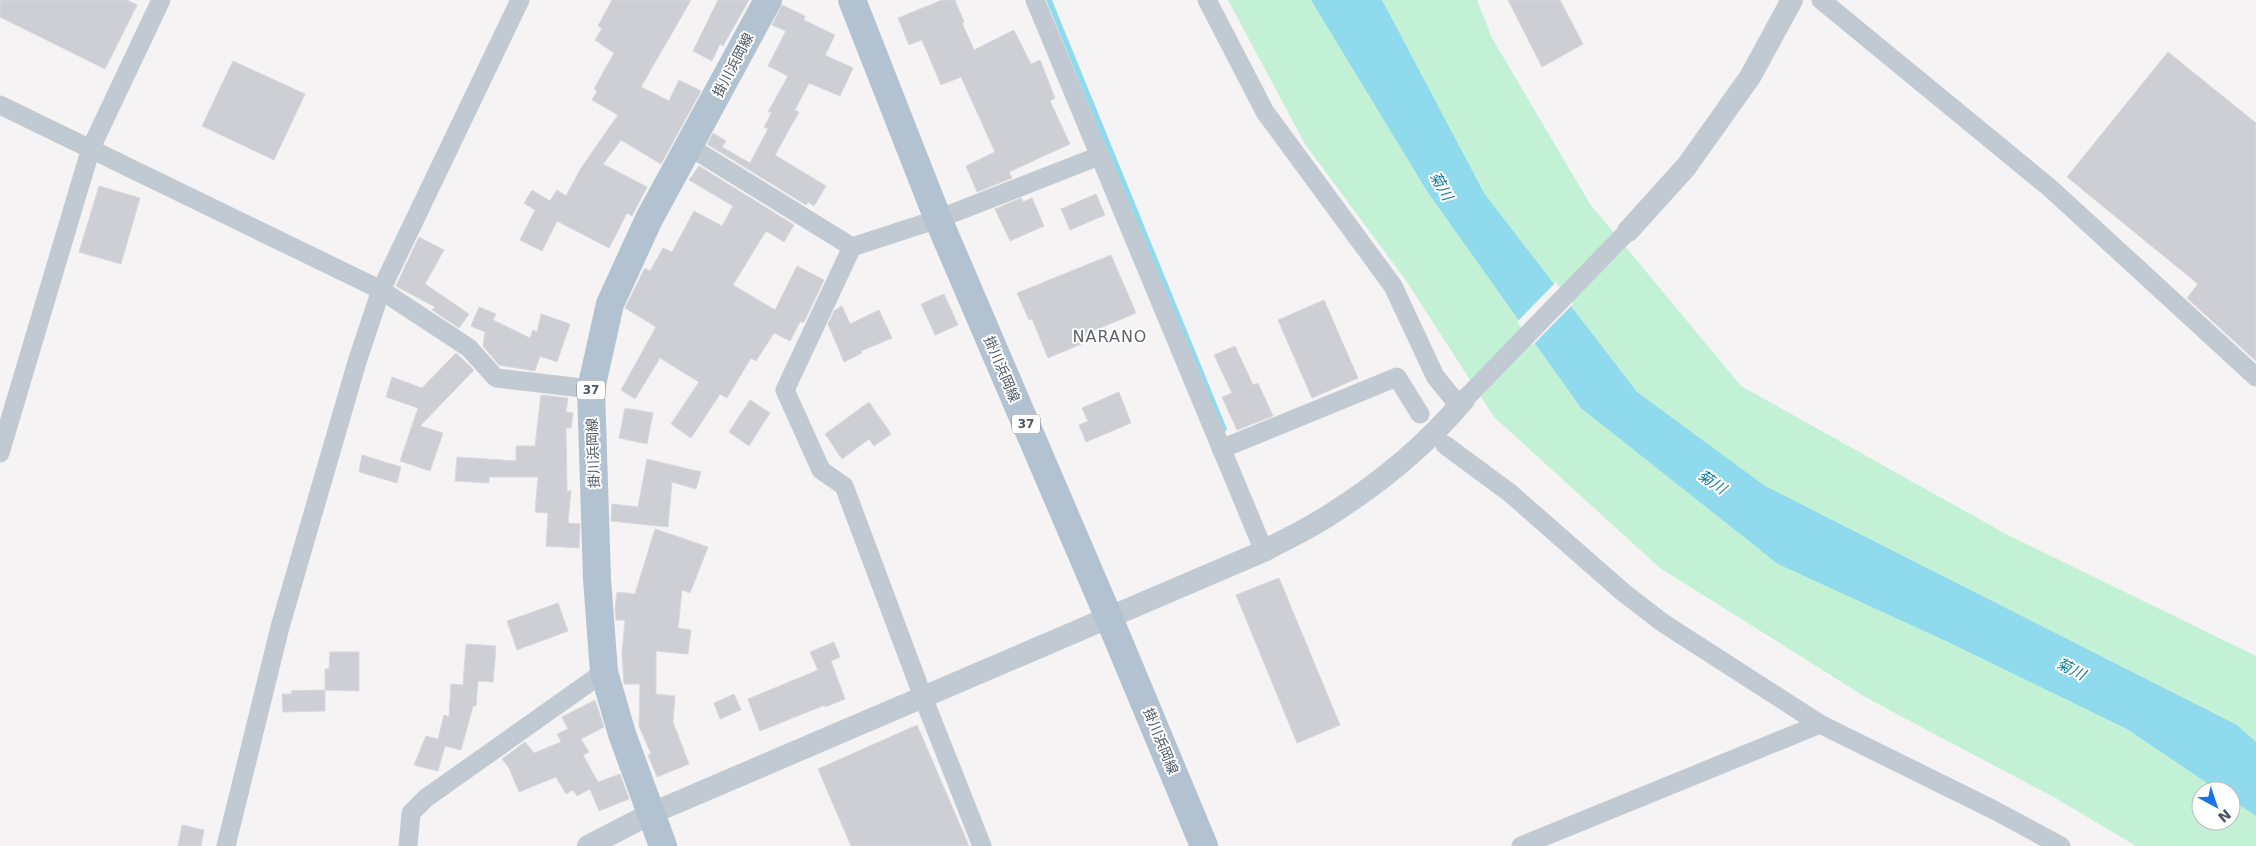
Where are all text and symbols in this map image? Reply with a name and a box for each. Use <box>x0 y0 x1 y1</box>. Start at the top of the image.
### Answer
street label: 掛川浜岡線 <box>710 30 756 100</box>
water label: 菊川 <box>1426 169 1457 205</box>
district label: NARANO <box>1073 327 1147 346</box>
street label: 掛川浜岡線 <box>981 334 1023 404</box>
road number: 37 <box>577 380 605 400</box>
road number: 37 <box>1012 414 1040 434</box>
street label: 掛川浜岡線 <box>584 418 602 488</box>
water label: 菊川 <box>1695 466 1731 499</box>
water label: 菊川 <box>2054 654 2090 685</box>
street label: 掛川浜岡線 <box>1140 706 1182 776</box>
north arrow <box>2191 781 2241 831</box>
text: N <box>2215 806 2234 826</box>

